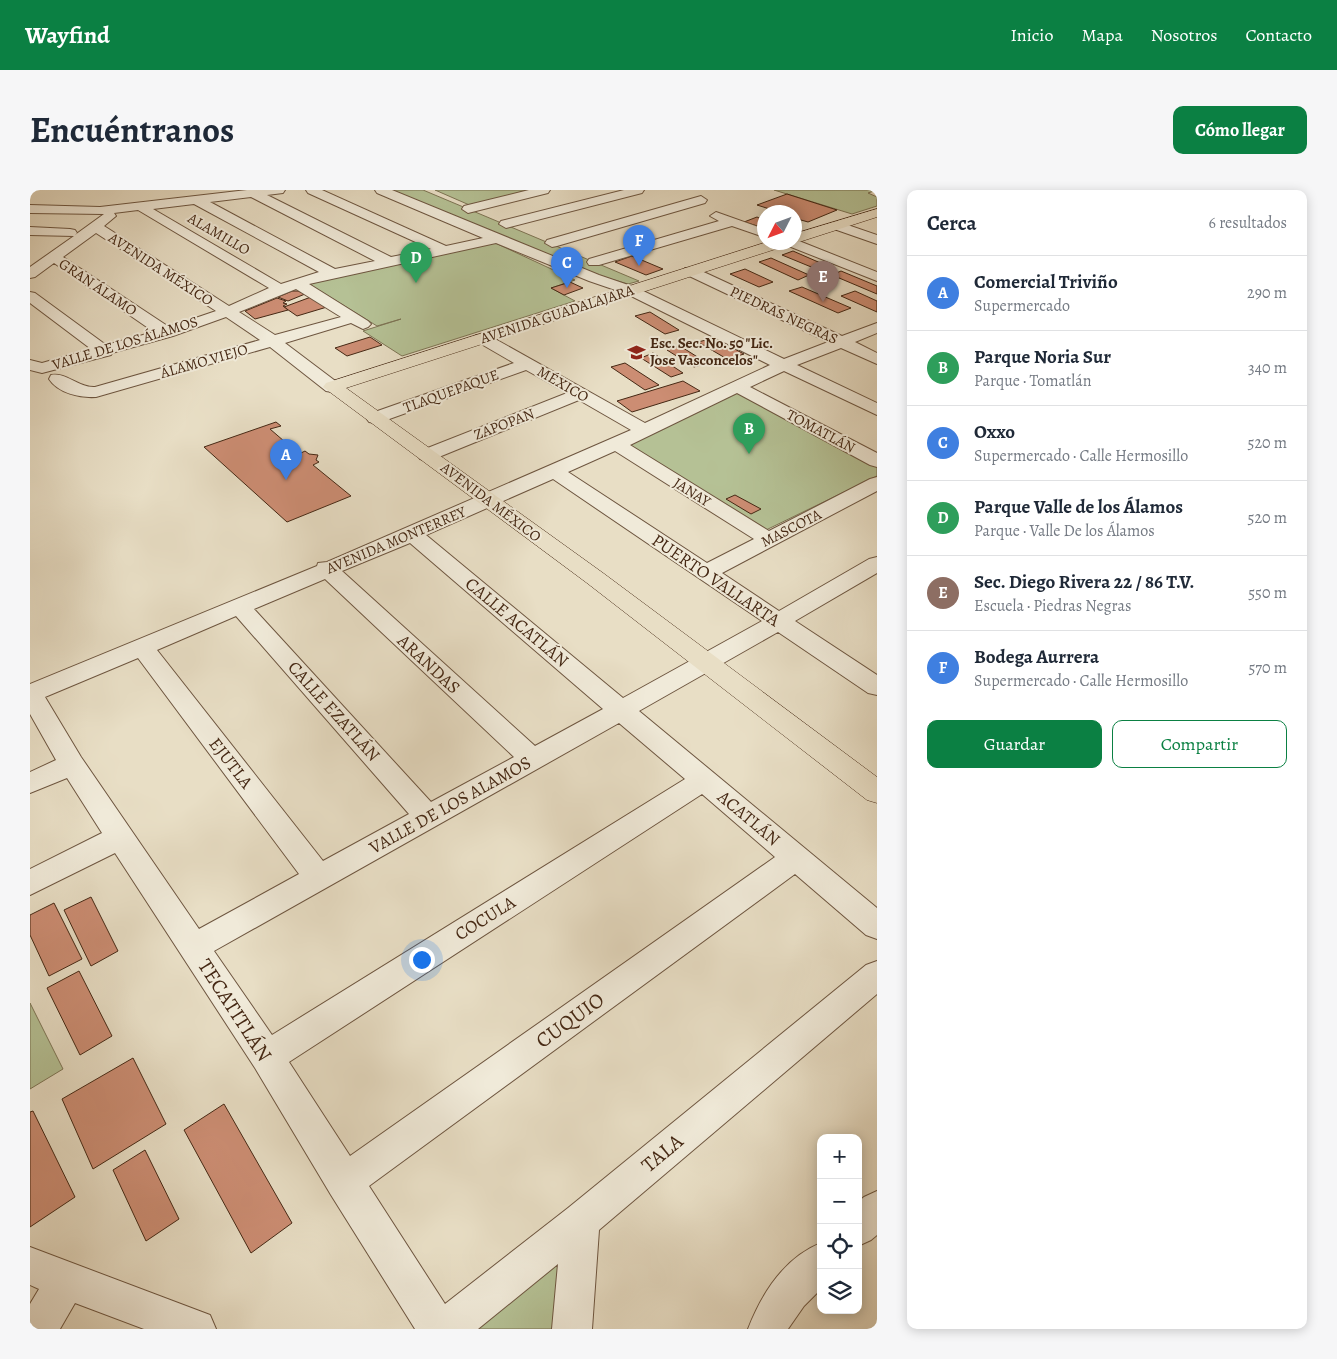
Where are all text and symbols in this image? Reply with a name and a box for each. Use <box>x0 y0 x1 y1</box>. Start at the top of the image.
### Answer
text: Wayfind <box>25 19 110 51</box>
text: Inicio <box>1010 23 1053 47</box>
text: Mapa <box>1081 23 1123 47</box>
text: Nosotros <box>1151 23 1217 47</box>
text: Contacto <box>1245 23 1312 47</box>
text: Encuéntranos <box>30 106 234 154</box>
button: Cómo llegar <box>1173 106 1307 154</box>
north arrow <box>757 205 802 250</box>
street label: ALAMILLO <box>183 208 254 260</box>
text: Cerca <box>927 209 977 237</box>
text: 6 resultados <box>1209 212 1287 234</box>
pin: F <box>623 225 655 266</box>
street label: AVENIDA MÉXICO <box>104 227 217 310</box>
pin: D <box>400 242 432 283</box>
pin: C <box>551 247 583 288</box>
street label: GRAN ÁLAMO <box>55 254 141 320</box>
pin: E <box>807 261 839 302</box>
text: Comercial Triviño <box>974 269 1118 295</box>
street label: AVENIDA GUADALAJARA <box>477 280 637 349</box>
street label: PIEDRAS NEGRAS <box>727 281 841 349</box>
text: A <box>938 282 948 304</box>
text: 290 m <box>1247 282 1287 304</box>
text: Supermercado <box>974 295 1070 317</box>
street label: VALLE DE LOS ÁLAMOS <box>49 311 200 375</box>
place label: Esc. Sec. No. 50 "Lic. Jose Vasconcelos" <box>650 333 773 370</box>
street label: ÁLAMO VIEJO <box>157 339 250 383</box>
school or university icon: Esc. Sec. No. 50 "Lic. Jose Vasconcelos" <box>626 342 646 362</box>
text: Parque Noria Sur <box>974 344 1111 370</box>
text: B <box>938 357 948 379</box>
text: 340 m <box>1248 357 1287 379</box>
street label: MÉXICO <box>534 361 592 407</box>
street label: TLAQUEPAQUE <box>400 364 502 418</box>
text: Parque · Tomatlán <box>974 370 1091 392</box>
street label: ZAPOPAN <box>471 403 537 445</box>
street label: TOMATLÁN <box>783 405 859 458</box>
pin: B <box>733 413 765 454</box>
text: Oxxo <box>974 419 1015 445</box>
text: C <box>938 432 948 454</box>
text: 520 m <box>1248 432 1287 454</box>
pin: A <box>270 439 302 480</box>
text: Supermercado · Calle Hermosillo <box>974 445 1188 467</box>
street label: AVENIDA MÉXICO <box>436 457 545 546</box>
street label: JANAY <box>670 473 715 512</box>
text: Parque Valle de los Álamos <box>974 494 1183 520</box>
street label: AVENIDA MONTERREY <box>322 501 470 579</box>
street label: MASCOTA <box>757 504 825 552</box>
text: D <box>937 507 949 529</box>
text: 520 m <box>1248 507 1287 529</box>
text: Parque · Valle De los Álamos <box>974 520 1155 542</box>
street label: PUERTO VALLARTA <box>647 528 785 632</box>
text: Sec. Diego Rivera 22 / 86 T.V. <box>974 569 1195 595</box>
street label: CALLE ACATLÁN <box>460 572 574 672</box>
text: E <box>938 582 948 604</box>
text: 550 m <box>1248 582 1287 604</box>
text: Escuela · Piedras Negras <box>974 595 1131 617</box>
street label: ARANDAS <box>392 628 466 699</box>
text: Bodega Aurrera <box>974 644 1099 670</box>
street label: CALLE EZATLÁN <box>282 656 386 766</box>
text: F <box>939 657 947 679</box>
text: 570 m <box>1248 657 1287 679</box>
text: Supermercado · Calle Hermosillo <box>974 670 1188 692</box>
button: Guardar <box>927 720 1102 768</box>
button: Compartir <box>1112 720 1287 768</box>
street label: EJUTLA <box>203 732 259 794</box>
street label: VALLE DE LOS ALAMOS <box>364 750 535 860</box>
street label: ACATLÁN <box>712 784 785 851</box>
street label: COCULA <box>450 890 520 946</box>
your location <box>409 947 435 973</box>
street label: TECATITLÁN <box>191 953 279 1067</box>
street label: CUQUIO <box>530 986 610 1054</box>
street label: TALA <box>635 1127 689 1179</box>
map controls <box>817 1134 862 1314</box>
button: + <box>817 1134 862 1179</box>
button: − <box>817 1179 862 1224</box>
button: locate <box>817 1224 862 1269</box>
button: layers <box>817 1269 862 1314</box>

